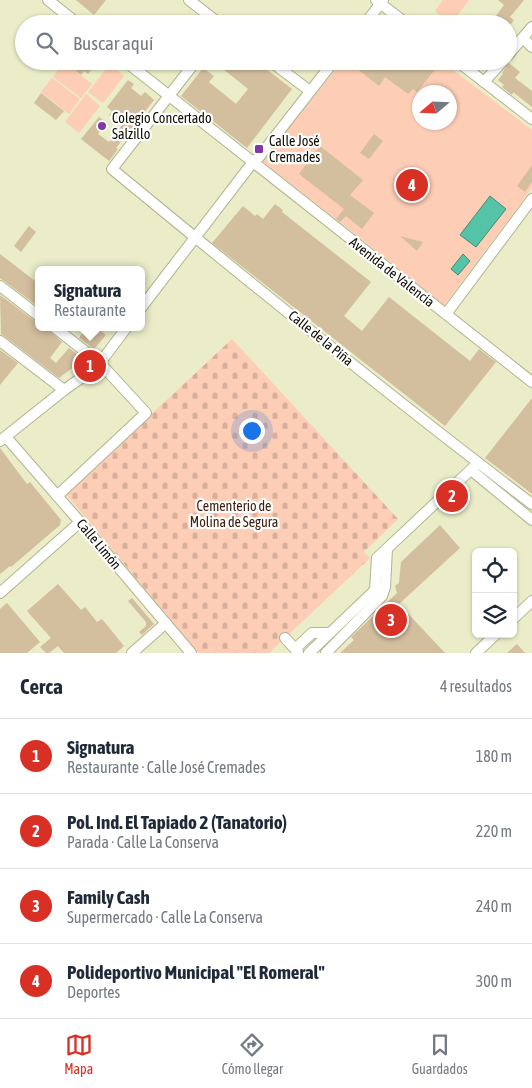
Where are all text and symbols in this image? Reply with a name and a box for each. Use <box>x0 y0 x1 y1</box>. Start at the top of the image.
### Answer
search box <box>15 15 517 70</box>
icon: search <box>33 29 61 57</box>
text: Buscar aquí <box>73 32 153 54</box>
north arrow <box>412 85 457 130</box>
place label: Colegio Concertado Salzillo <box>112 110 212 142</box>
marker: Colegio Concertado Salzillo <box>96 120 108 132</box>
place label: Calle José Cremades <box>269 133 320 165</box>
marker: Calle José Cremades <box>253 143 265 155</box>
pin: 4 <box>396 166 428 204</box>
street label: Avenida de Valencia <box>346 234 438 310</box>
popup <box>35 266 145 331</box>
text: Signatura <box>54 279 121 301</box>
text: Restaurante <box>54 301 126 319</box>
street label: Calle de la Piña <box>285 307 357 369</box>
pin: 1 <box>74 347 106 385</box>
your location <box>239 418 265 444</box>
pin: 2 <box>436 477 468 515</box>
park label: Cementerio de Molina de Segura <box>190 498 278 530</box>
street label: Calle Limón <box>73 516 125 572</box>
map controls <box>472 548 517 638</box>
button: locate <box>472 548 517 593</box>
button: layers <box>472 593 517 638</box>
pin: 3 <box>375 601 407 639</box>
text: Cerca <box>20 674 63 698</box>
text: 4 resultados <box>440 677 512 695</box>
text: Signatura <box>67 736 134 758</box>
text: 1 <box>32 747 40 765</box>
text: 180 m <box>476 747 512 765</box>
text: Restaurante · Calle José Cremades <box>67 758 266 776</box>
text: Pol. Ind. El Tapiado 2 (Tanatorio) <box>67 811 287 833</box>
text: 2 <box>32 822 40 840</box>
text: 220 m <box>476 822 512 840</box>
text: Parada · Calle La Conserva <box>67 833 219 851</box>
text: Family Cash <box>67 886 150 908</box>
text: 3 <box>32 897 40 915</box>
text: 240 m <box>476 897 512 915</box>
text: Supermercado · Calle La Conserva <box>67 908 263 926</box>
text: Polideportivo Municipal "El Romeral" <box>67 961 325 983</box>
text: 4 <box>32 972 40 990</box>
text: 300 m <box>476 972 512 990</box>
text: Deportes <box>67 983 120 1001</box>
tab: Mapa <box>64 1031 93 1077</box>
tab: Cómo llegar <box>222 1031 283 1077</box>
tab: Guardados <box>412 1031 468 1077</box>

